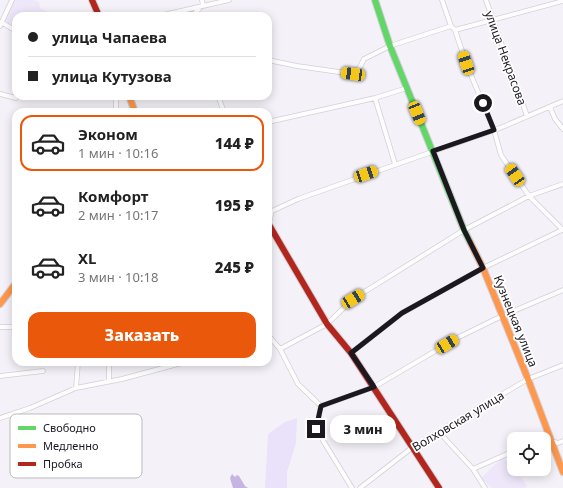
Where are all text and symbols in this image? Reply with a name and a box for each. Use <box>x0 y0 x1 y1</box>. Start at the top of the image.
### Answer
street label: улица Некрасова <box>481 8 531 108</box>
text: улица Чапаева <box>52 27 167 47</box>
car <box>456 50 476 76</box>
text: улица Кутузова <box>52 66 172 86</box>
car <box>340 66 366 82</box>
route start <box>474 94 492 112</box>
car <box>407 100 427 126</box>
text: Эконом <box>78 124 138 144</box>
icon: car <box>30 125 66 161</box>
text: 144 ₽ <box>215 133 254 153</box>
text: 1 мин · 10:16 <box>78 144 158 162</box>
car <box>503 162 527 188</box>
car <box>353 164 379 184</box>
text: Комфорт <box>78 186 148 206</box>
icon: car <box>30 187 66 223</box>
text: 195 ₽ <box>215 195 254 215</box>
text: 2 мин · 10:17 <box>78 206 158 224</box>
text: XL <box>78 248 96 268</box>
icon: car <box>30 249 66 285</box>
text: 245 ₽ <box>215 257 254 277</box>
text: 3 мин · 10:18 <box>78 268 158 286</box>
street label: Кузнецкая улица <box>490 273 542 369</box>
car <box>340 288 366 310</box>
button: Заказать <box>28 312 256 358</box>
car <box>434 333 460 355</box>
street label: Волховская улица <box>409 387 507 455</box>
legend <box>10 414 142 478</box>
callout: 3 мин <box>330 415 396 443</box>
text: Свободно <box>43 420 96 435</box>
route end <box>307 420 325 438</box>
text: 3 мин <box>343 420 383 438</box>
map controls <box>507 432 551 476</box>
button: locate <box>507 432 551 476</box>
text: Медленно <box>43 438 98 453</box>
text: Пробка <box>43 456 83 471</box>

